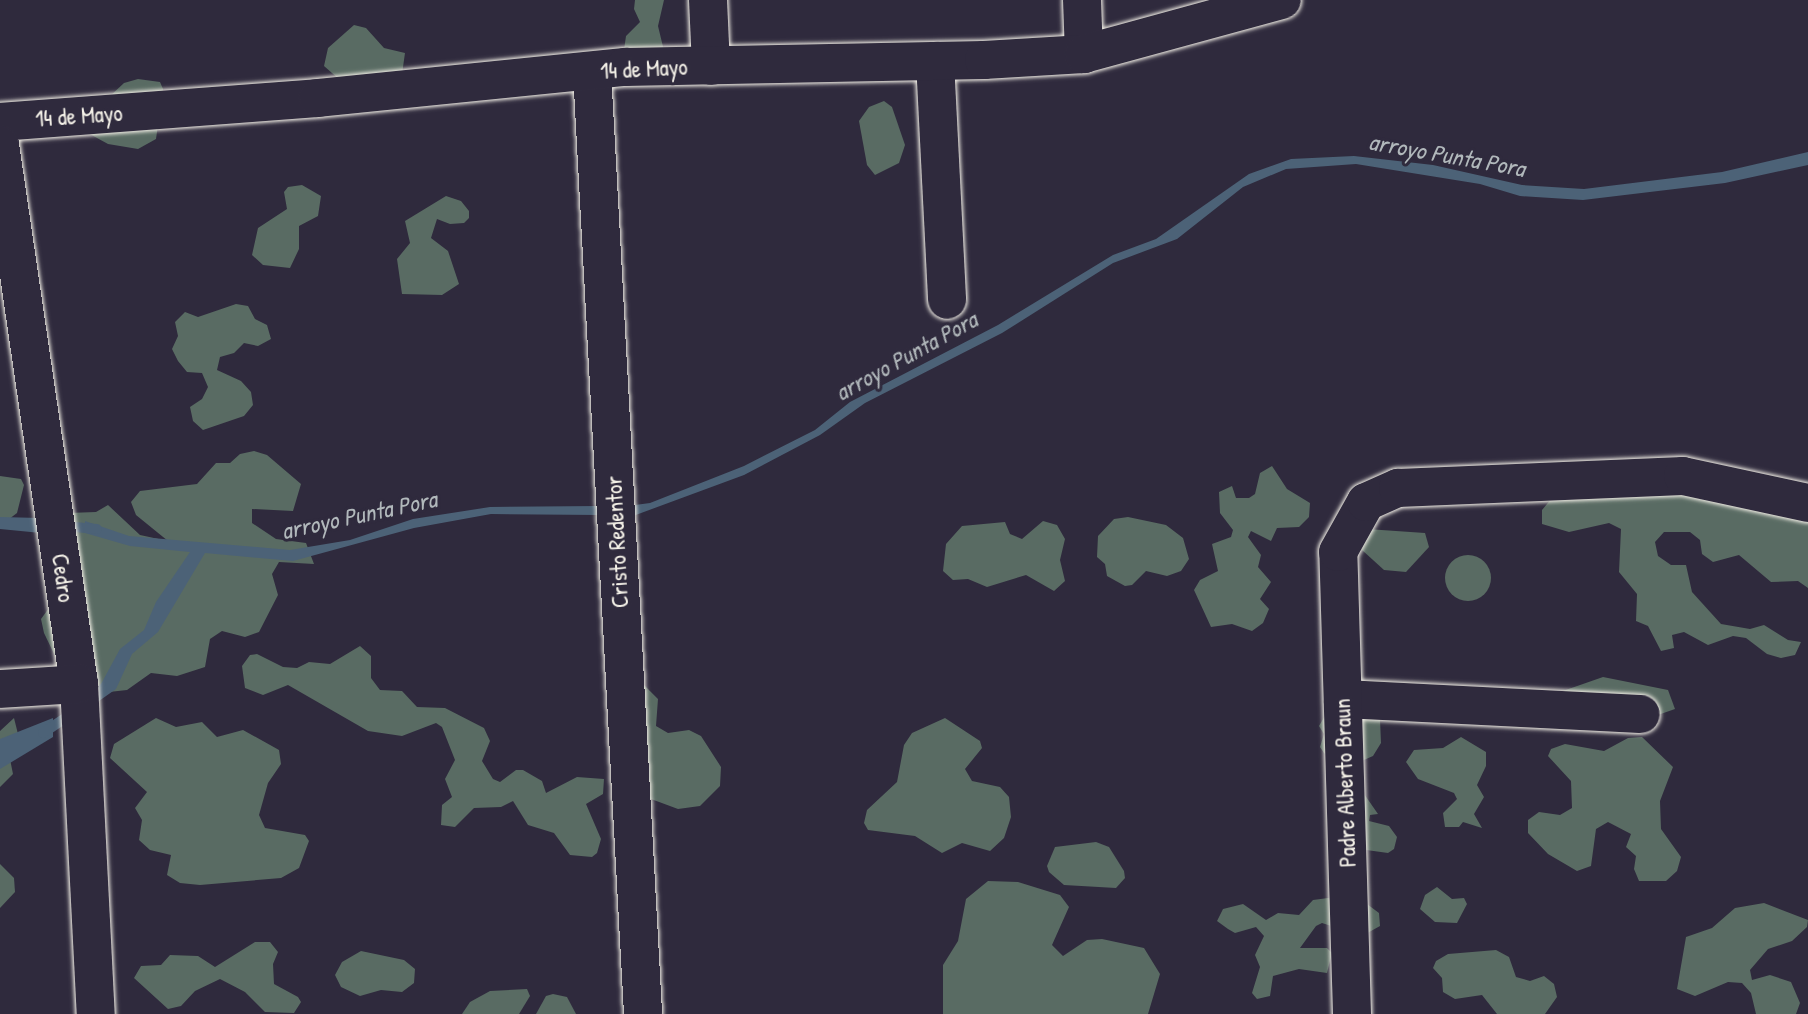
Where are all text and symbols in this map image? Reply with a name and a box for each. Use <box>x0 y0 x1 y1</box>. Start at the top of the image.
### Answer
street label: 14 de Mayo <box>600 53 688 85</box>
street label: 14 de Mayo <box>34 99 124 133</box>
water label: arroyo Punta Pora <box>1367 127 1527 183</box>
water label: arroyo Punta Pora <box>830 305 982 407</box>
street label: Cristo Redentor <box>600 475 634 609</box>
water label: arroyo Punta Pora <box>279 484 439 546</box>
street label: Cedro <box>46 552 80 604</box>
street label: Padre Alberto Braun <box>1328 698 1362 868</box>

